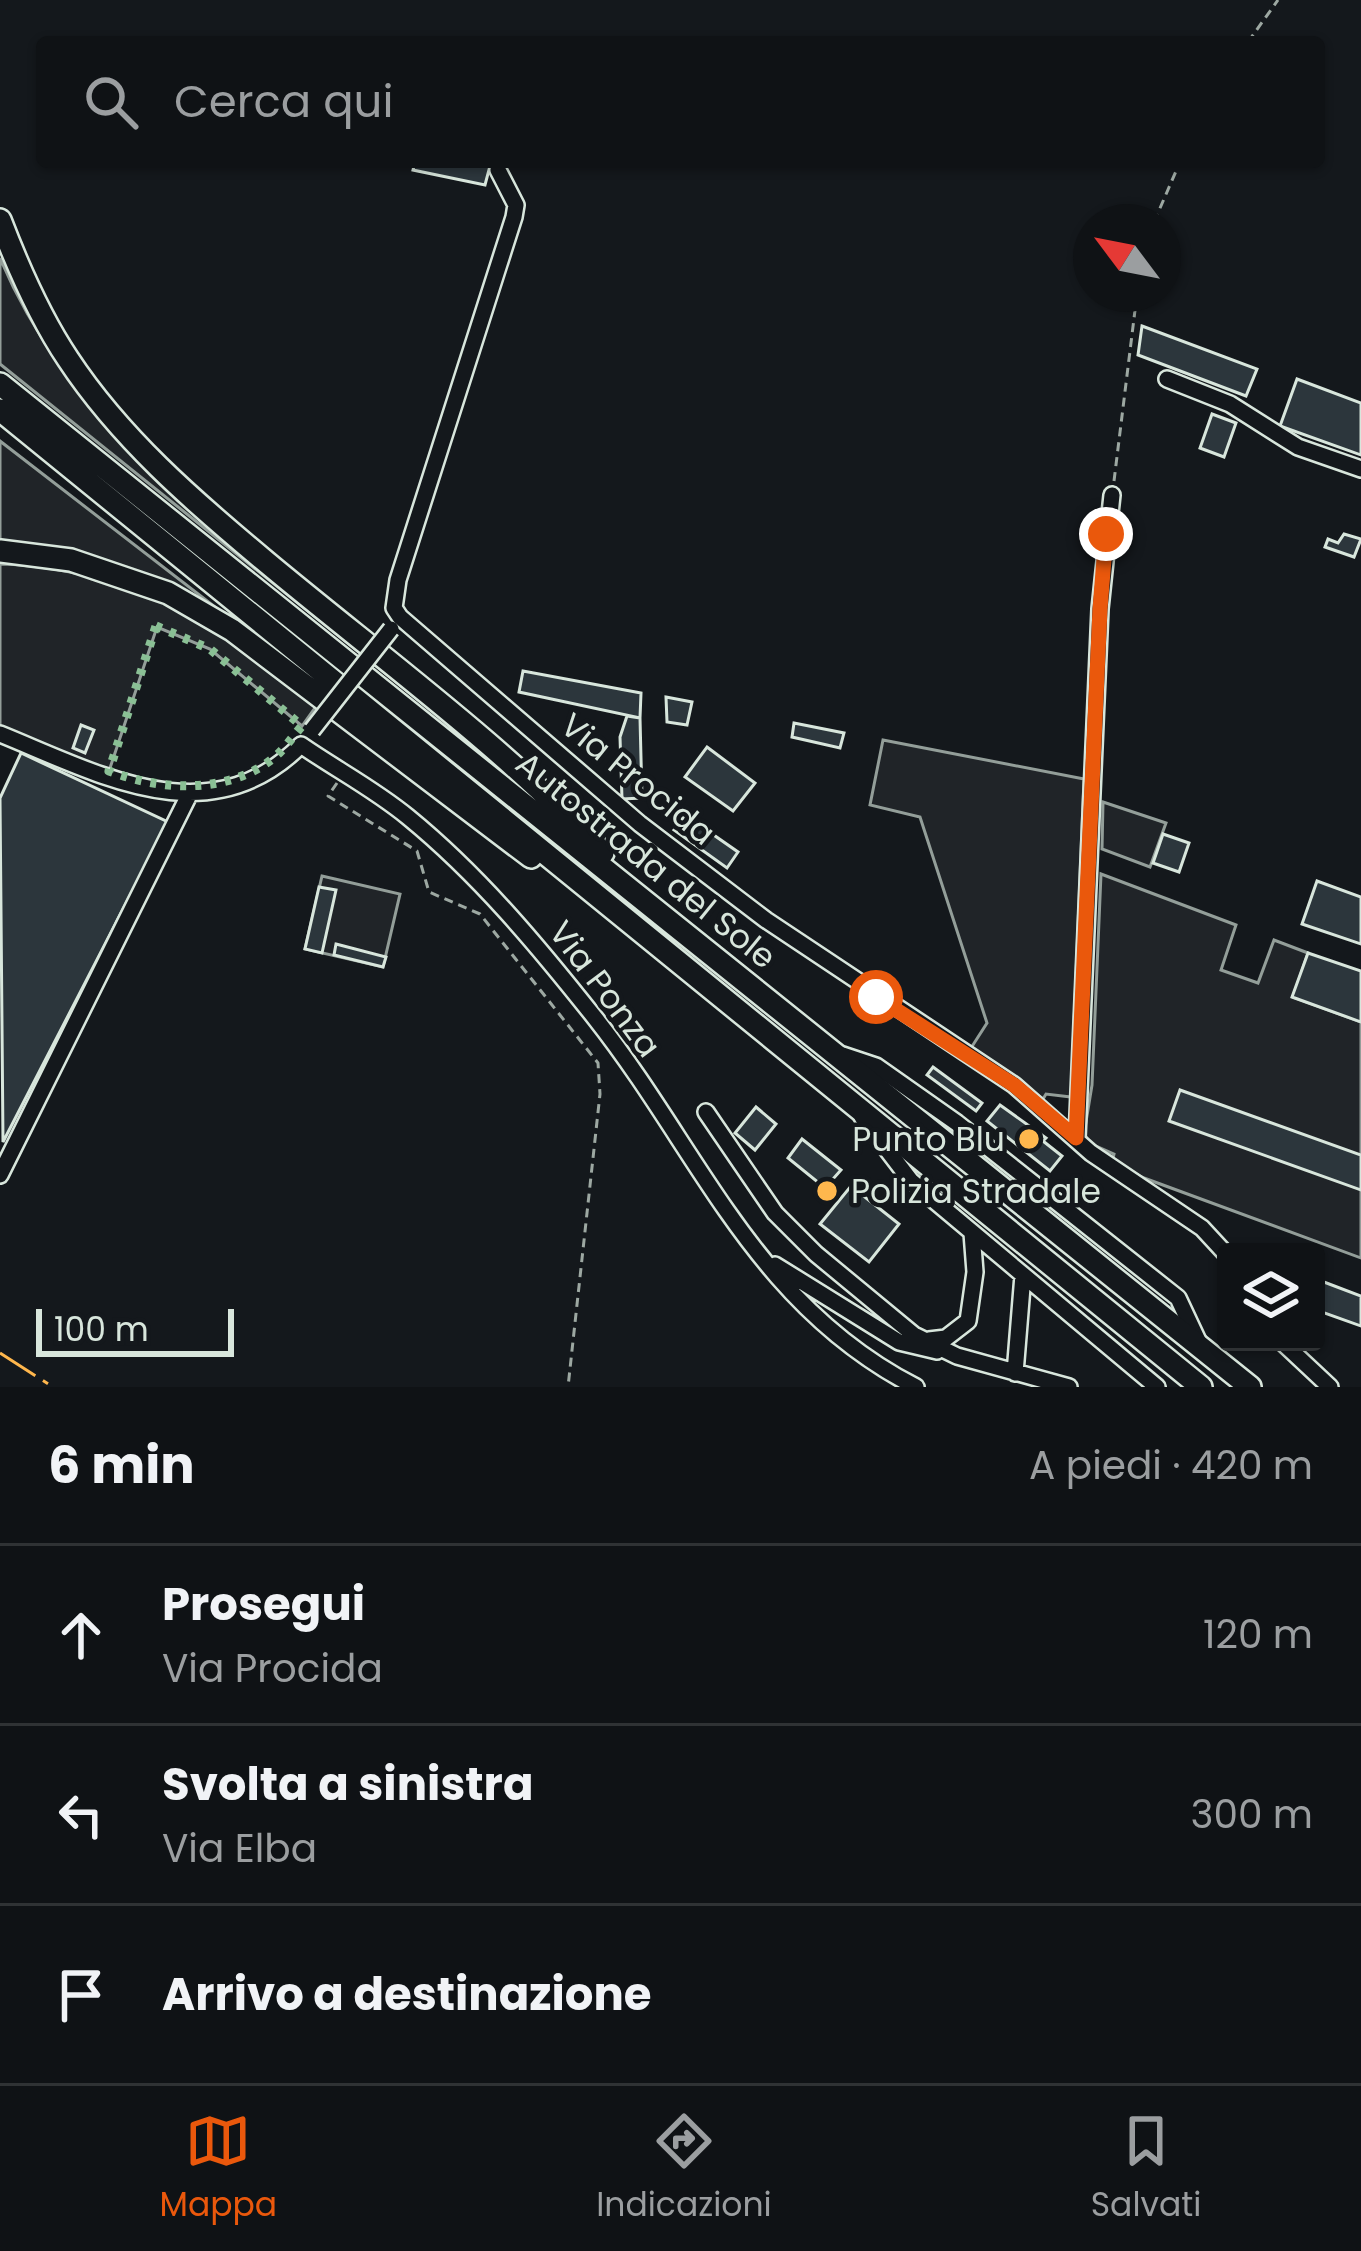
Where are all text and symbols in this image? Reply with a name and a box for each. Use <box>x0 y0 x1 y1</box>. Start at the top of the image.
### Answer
search box <box>36 36 1325 168</box>
icon: search <box>78 69 144 135</box>
text: Cerca qui <box>174 70 393 133</box>
north arrow <box>1073 204 1181 312</box>
route end <box>1079 507 1133 561</box>
street label: Via Procida <box>551 702 725 856</box>
street label: Autostrada del Sole <box>506 740 786 980</box>
street label: Via Ponza <box>538 911 672 1067</box>
route start <box>849 970 903 1024</box>
place label: Punto Blu <box>852 1116 1005 1163</box>
marker: Punto Blu <box>1016 1126 1042 1152</box>
place label: Polizia Stradale <box>851 1168 1101 1215</box>
marker: Polizia Stradale <box>814 1178 840 1204</box>
map controls <box>1217 1243 1325 1351</box>
button: layers <box>1217 1243 1325 1351</box>
scale bar <box>36 1303 234 1356</box>
text: 100 m <box>54 1306 149 1353</box>
text: 6 min <box>48 1429 195 1501</box>
text: A piedi · 420 m <box>1029 1438 1313 1493</box>
text: Prosegui <box>162 1573 365 1636</box>
icon: ahead <box>48 1602 114 1668</box>
text: 120 m <box>1203 1607 1313 1662</box>
text: Via Procida <box>162 1641 383 1696</box>
text: Svolta a sinistra <box>162 1753 533 1816</box>
icon: left <box>48 1782 114 1848</box>
text: 300 m <box>1190 1787 1313 1842</box>
text: Via Elba <box>162 1821 317 1876</box>
icon: arrive <box>48 1962 114 2028</box>
text: Arrivo a destinazione <box>162 1963 652 2026</box>
tab: Mappa <box>160 2108 277 2230</box>
tab: Indicazioni <box>596 2108 772 2230</box>
tab: Salvati <box>1091 2108 1201 2230</box>

